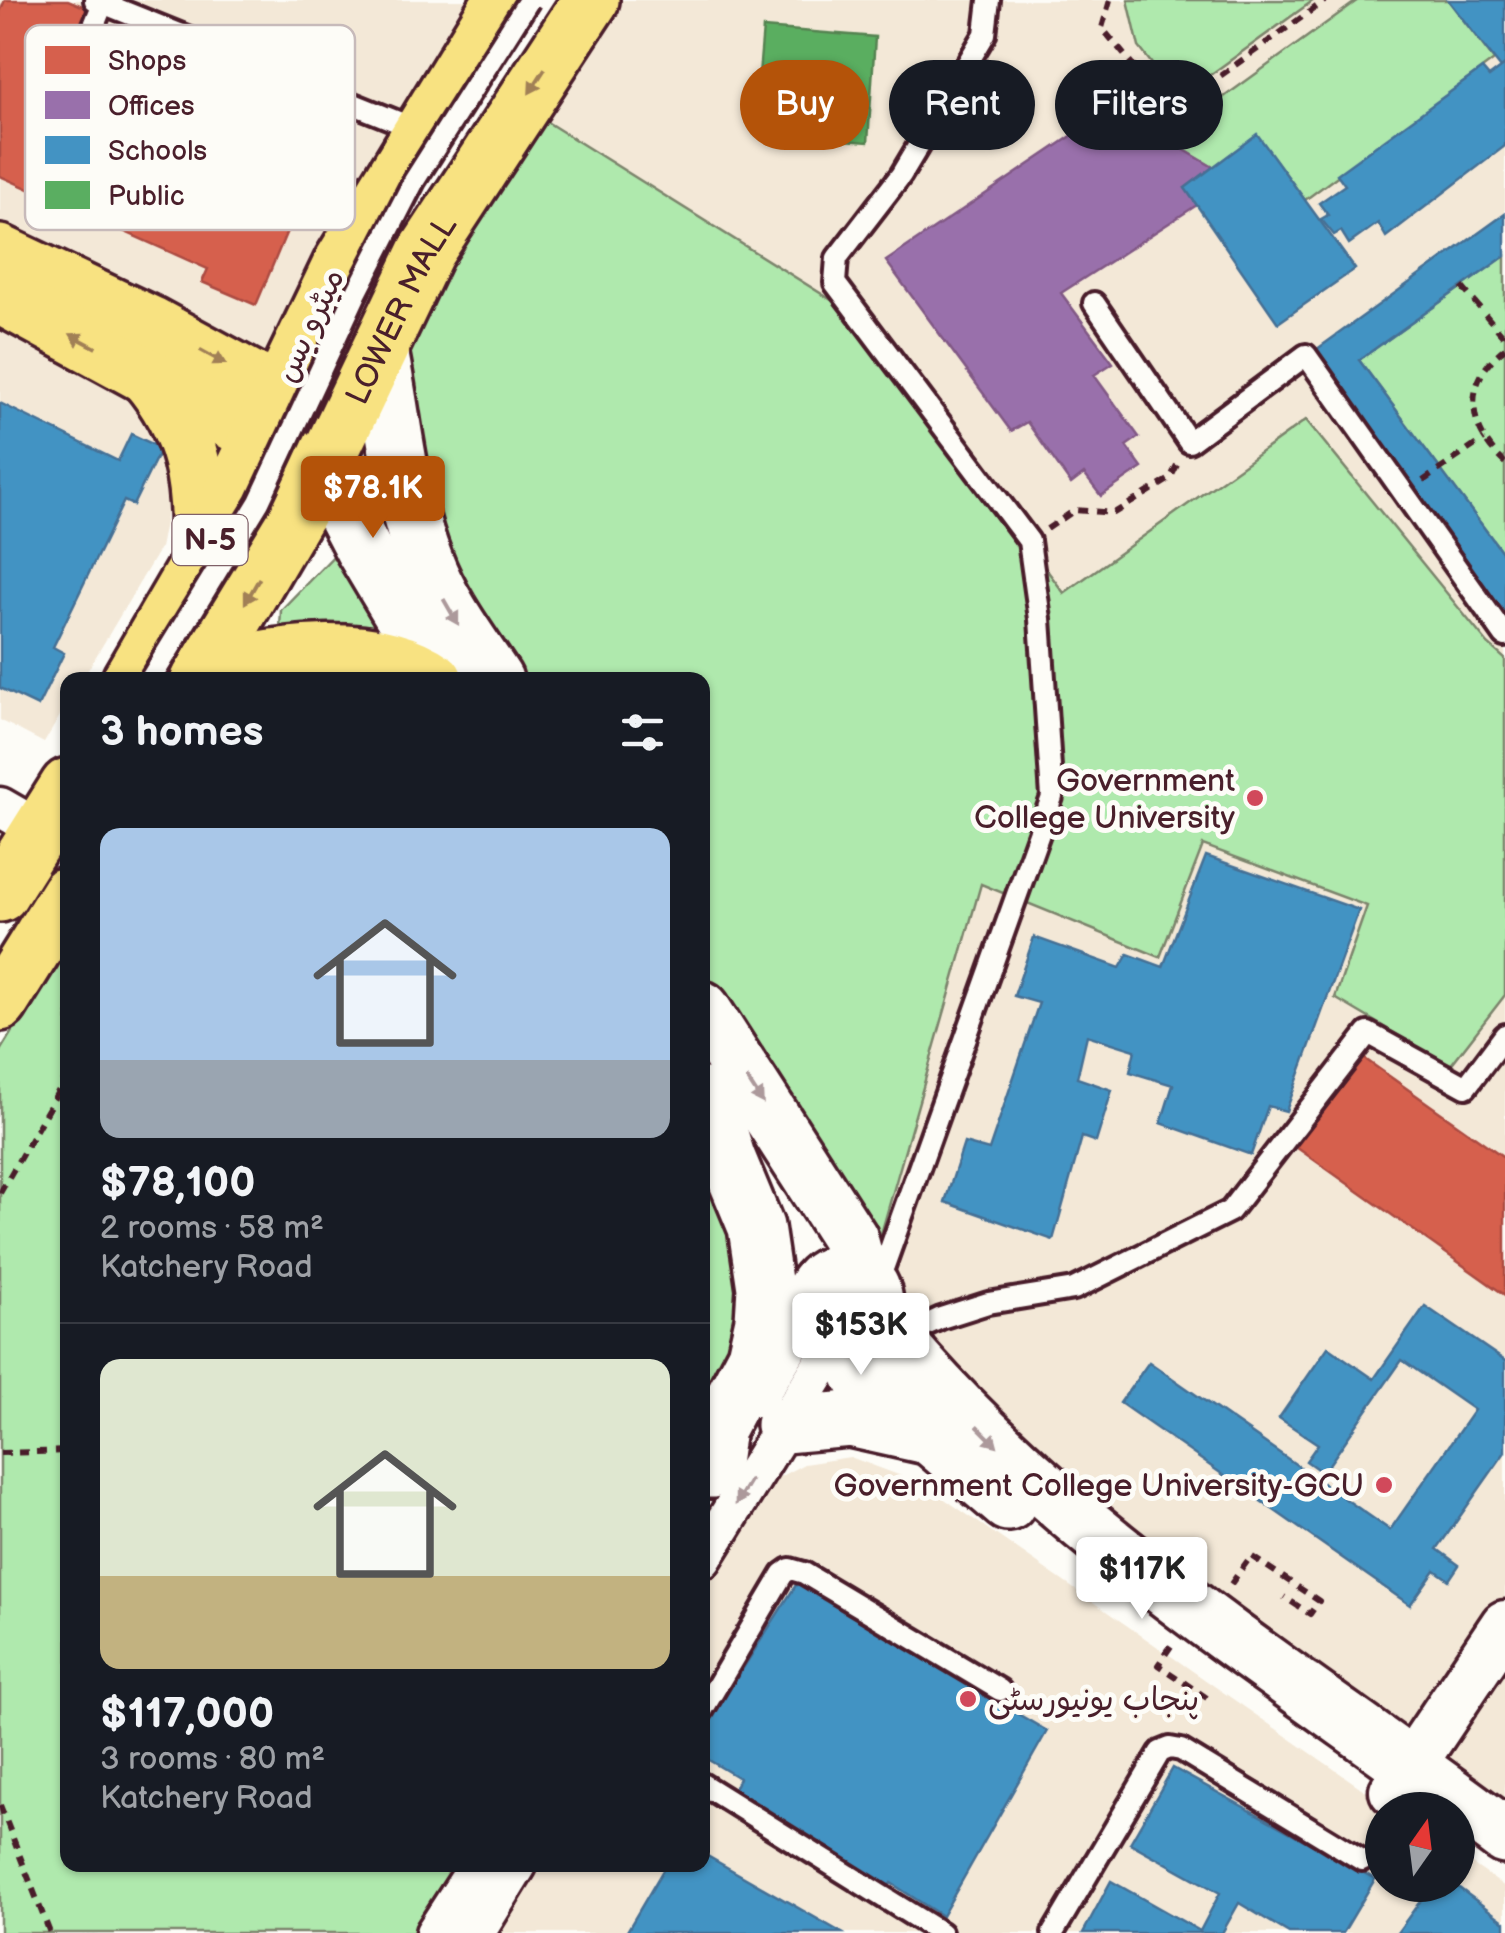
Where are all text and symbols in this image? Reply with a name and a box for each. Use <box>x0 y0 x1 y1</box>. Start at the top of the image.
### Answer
legend <box>25 25 355 230</box>
text: Shops <box>108 45 187 78</box>
chip: Buy <box>740 60 869 150</box>
chip: Rent <box>889 60 1035 150</box>
chip: Filters <box>1055 60 1223 150</box>
one-way arrow <box>529 68 547 95</box>
text: Offices <box>108 90 195 123</box>
text: Schools <box>108 135 207 168</box>
text: Public <box>108 180 185 213</box>
street label: LOWER MALL <box>338 208 466 411</box>
street label: میٹرو بس <box>267 263 354 389</box>
one-way arrow <box>68 333 97 350</box>
one-way arrow <box>199 349 228 366</box>
pin: $78.1K <box>292 456 454 541</box>
text: $78.1K <box>323 469 423 508</box>
road number: N-5 <box>172 515 248 565</box>
one-way arrow <box>244 577 261 605</box>
one-way arrow <box>442 597 459 626</box>
icon: filters <box>615 705 670 760</box>
text: 3 homes <box>100 707 263 758</box>
place label: Government College University <box>974 762 1236 838</box>
marker: Government College University <box>1244 787 1266 809</box>
icon: home <box>295 893 475 1073</box>
one-way arrow <box>746 1077 764 1105</box>
text: $78,100 <box>100 1158 255 1209</box>
text: 2 rooms · 58 m² <box>100 1209 324 1248</box>
text: Katchery Road <box>100 1248 313 1287</box>
pin: $153K <box>791 1293 931 1378</box>
text: $153K <box>814 1306 908 1345</box>
one-way arrow <box>974 1423 998 1447</box>
icon: home <box>295 1424 475 1604</box>
place label: Government College University-GCU <box>834 1467 1364 1506</box>
marker: Government College University-GCU <box>1373 1474 1395 1496</box>
one-way arrow <box>735 1478 752 1506</box>
pin: $117K <box>1072 1537 1212 1622</box>
text: $117K <box>1098 1550 1186 1589</box>
place label: پنجاب یونیورسٹی <box>988 1681 1199 1720</box>
marker: پنجاب یونیورسٹی <box>957 1688 979 1710</box>
text: $117,000 <box>100 1689 274 1740</box>
text: 3 rooms · 80 m² <box>100 1740 325 1779</box>
text: Katchery Road <box>100 1779 313 1818</box>
north arrow <box>1365 1792 1475 1902</box>
map controls <box>1365 1792 1475 1902</box>

